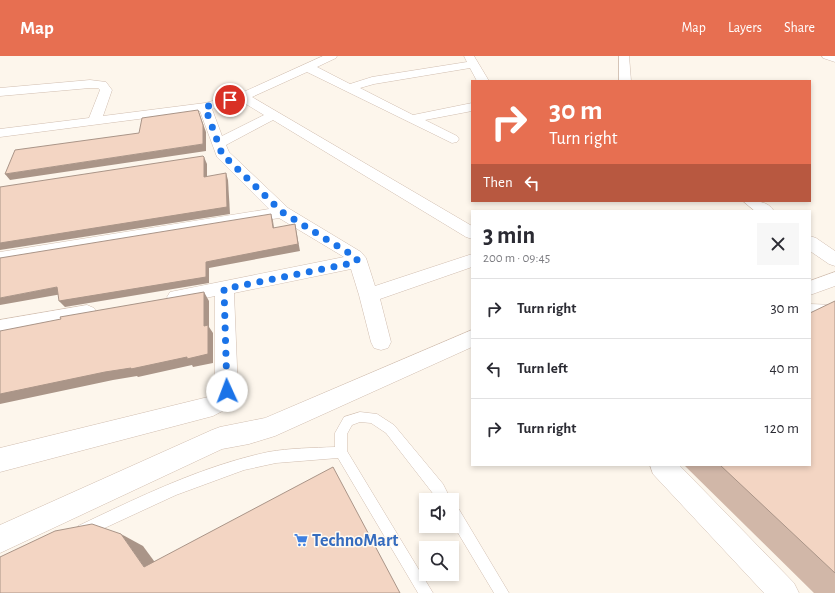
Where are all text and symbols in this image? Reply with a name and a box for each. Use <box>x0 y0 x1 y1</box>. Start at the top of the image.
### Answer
text: Map <box>20 19 54 38</box>
text: Map <box>681 21 706 35</box>
text: Layers <box>728 21 762 35</box>
text: Share <box>784 21 815 35</box>
pin <box>213 83 247 117</box>
icon: arrive <box>219 89 241 111</box>
icon: right <box>483 96 535 148</box>
text: 30 m <box>549 97 602 125</box>
text: Turn right <box>549 130 618 148</box>
icon: left <box>521 172 543 194</box>
text: Then <box>483 175 513 190</box>
button: close <box>757 223 799 265</box>
text: 3 min <box>483 224 535 248</box>
text: 200 m · 09:45 <box>483 252 550 265</box>
icon: right <box>483 298 505 320</box>
text: Turn right <box>517 301 576 316</box>
text: 30 m <box>770 301 799 316</box>
icon: left <box>483 358 505 380</box>
text: Turn left <box>517 361 568 376</box>
text: 40 m <box>769 361 799 376</box>
position arrow <box>206 370 248 412</box>
icon: right <box>483 418 505 440</box>
text: Turn right <box>517 421 576 436</box>
text: 120 m <box>765 421 799 436</box>
map controls <box>419 493 459 581</box>
button: sound <box>419 493 459 533</box>
supermarket icon: TechnoMart <box>293 532 309 548</box>
place label: TechnoMart <box>312 532 398 550</box>
button: search <box>419 541 459 581</box>

